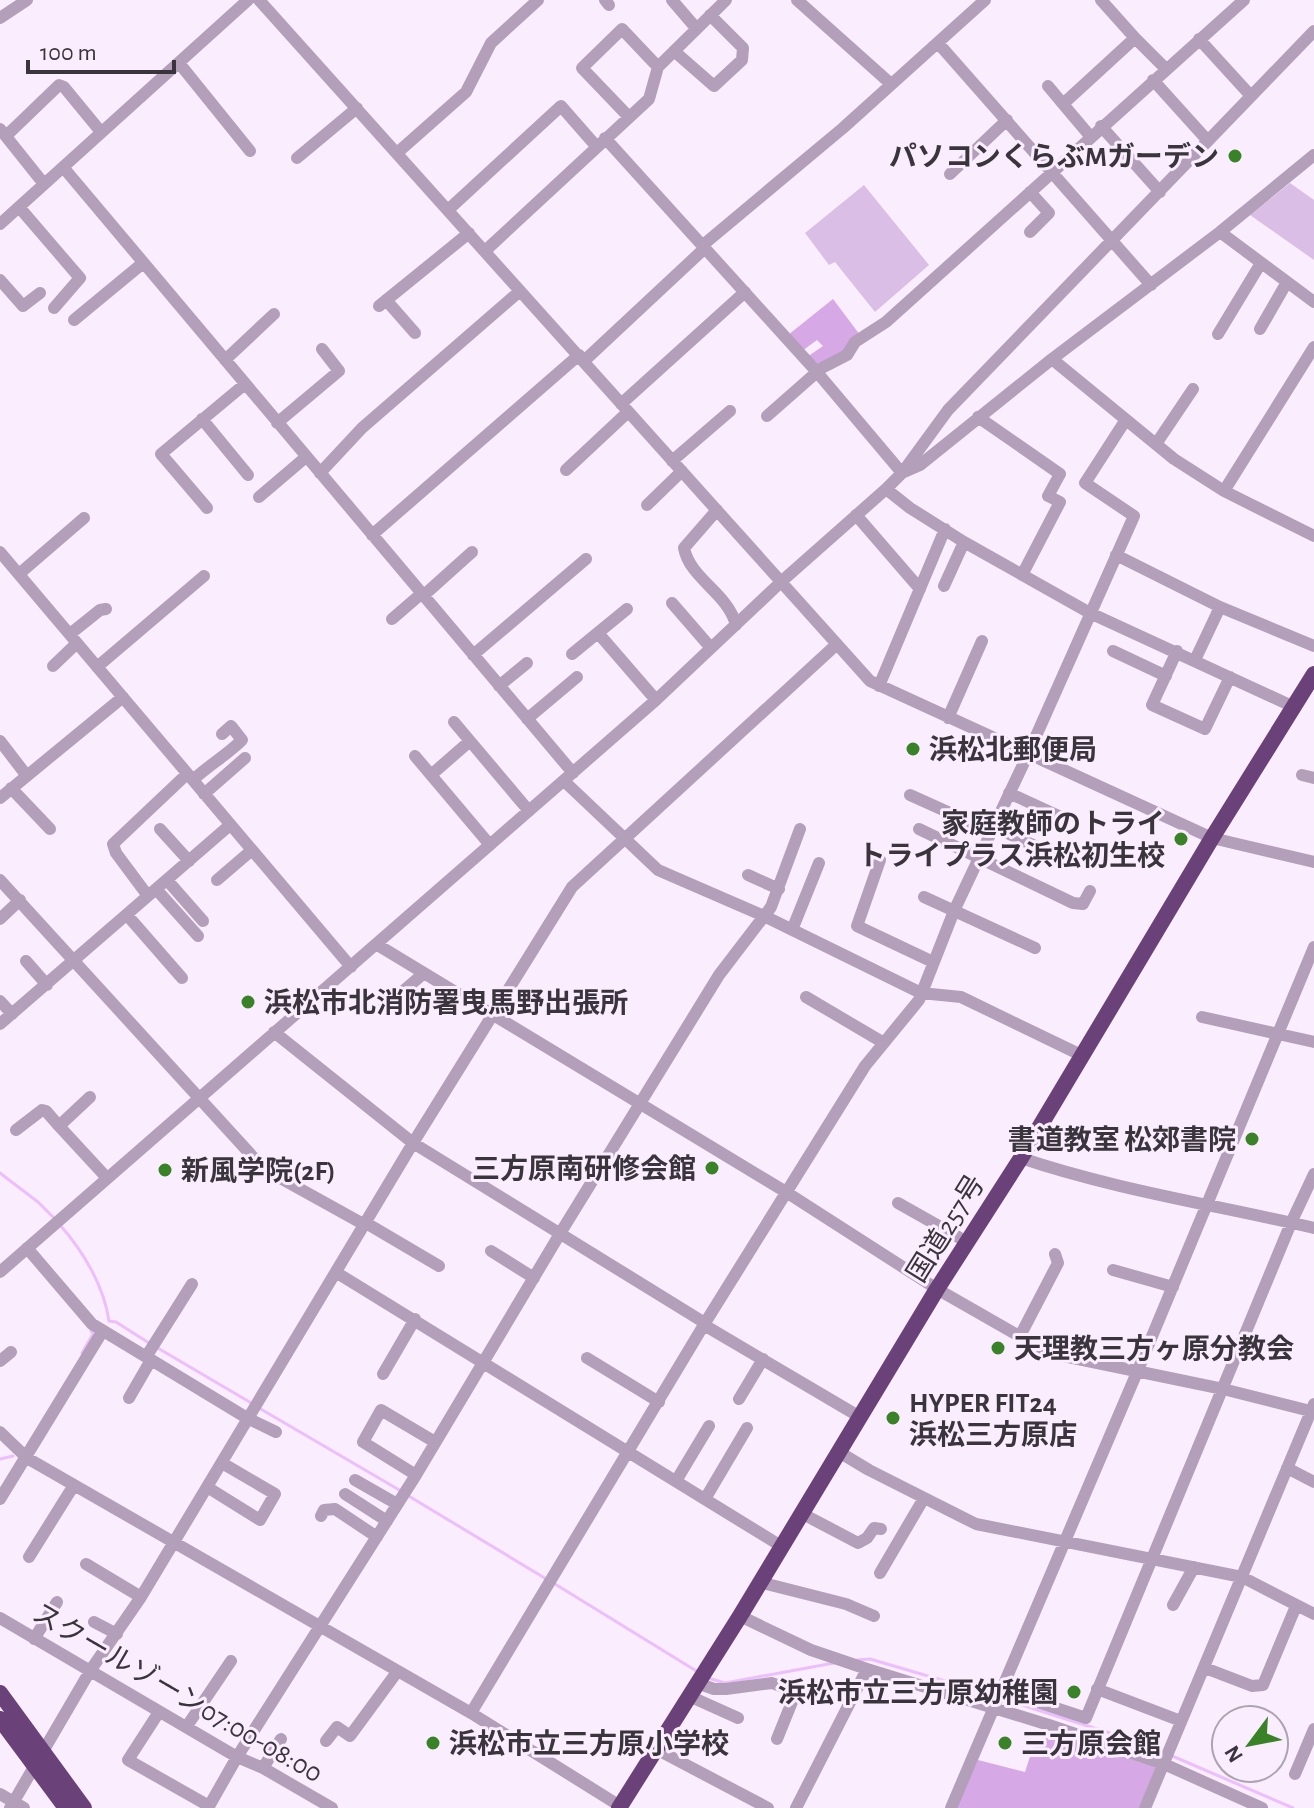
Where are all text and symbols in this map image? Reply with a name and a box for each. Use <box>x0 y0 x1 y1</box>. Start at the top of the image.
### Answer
scale bar <box>28 24 174 74</box>
text: 100 m <box>40 41 97 65</box>
place label: パソコンくらぶMガーデン <box>889 141 1219 172</box>
marker: パソコンくらぶMガーデン <box>1226 147 1244 165</box>
place label: 浜松北郵便局 <box>929 735 1097 765</box>
marker: 浜松北郵便局 <box>904 740 922 758</box>
place label: 家庭教師のトライ トライプラス浜松初生校 <box>858 809 1165 871</box>
marker: 家庭教師のトライ トライプラス浜松初生校 <box>1172 830 1190 848</box>
place label: 浜松市北消防署曳馬野出張所 <box>264 988 628 1018</box>
marker: 浜松市北消防署曳馬野出張所 <box>239 993 257 1011</box>
place label: 書道教室 松郊書院 <box>1008 1125 1236 1155</box>
marker: 書道教室 松郊書院 <box>1243 1130 1261 1148</box>
place label: 三方原南研修会館 <box>472 1154 696 1184</box>
place label: 新風学院(2F) <box>181 1156 336 1186</box>
marker: 三方原南研修会館 <box>703 1159 721 1177</box>
marker: 新風学院(2F) <box>156 1161 174 1179</box>
street label: 国道257号 <box>901 1170 990 1287</box>
place label: 天理教三方ヶ原分教会 <box>1014 1334 1294 1364</box>
marker: 天理教三方ヶ原分教会 <box>989 1339 1007 1357</box>
place label: HYPER FIT24 浜松三方原店 <box>909 1390 1077 1450</box>
marker: HYPER FIT24 浜松三方原店 <box>884 1409 902 1427</box>
street label: スクールゾーン07:00-08:00 <box>27 1597 328 1788</box>
place label: 浜松市立三方原幼稚園 <box>778 1678 1058 1708</box>
marker: 浜松市立三方原幼稚園 <box>1065 1683 1083 1701</box>
north arrow <box>1210 1704 1290 1784</box>
place label: 浜松市立三方原小学校 <box>449 1729 729 1759</box>
place label: 三方原会館 <box>1021 1729 1161 1759</box>
marker: 浜松市立三方原小学校 <box>424 1734 442 1752</box>
marker: 三方原会館 <box>996 1734 1014 1752</box>
text: N <box>1221 1742 1247 1766</box>

